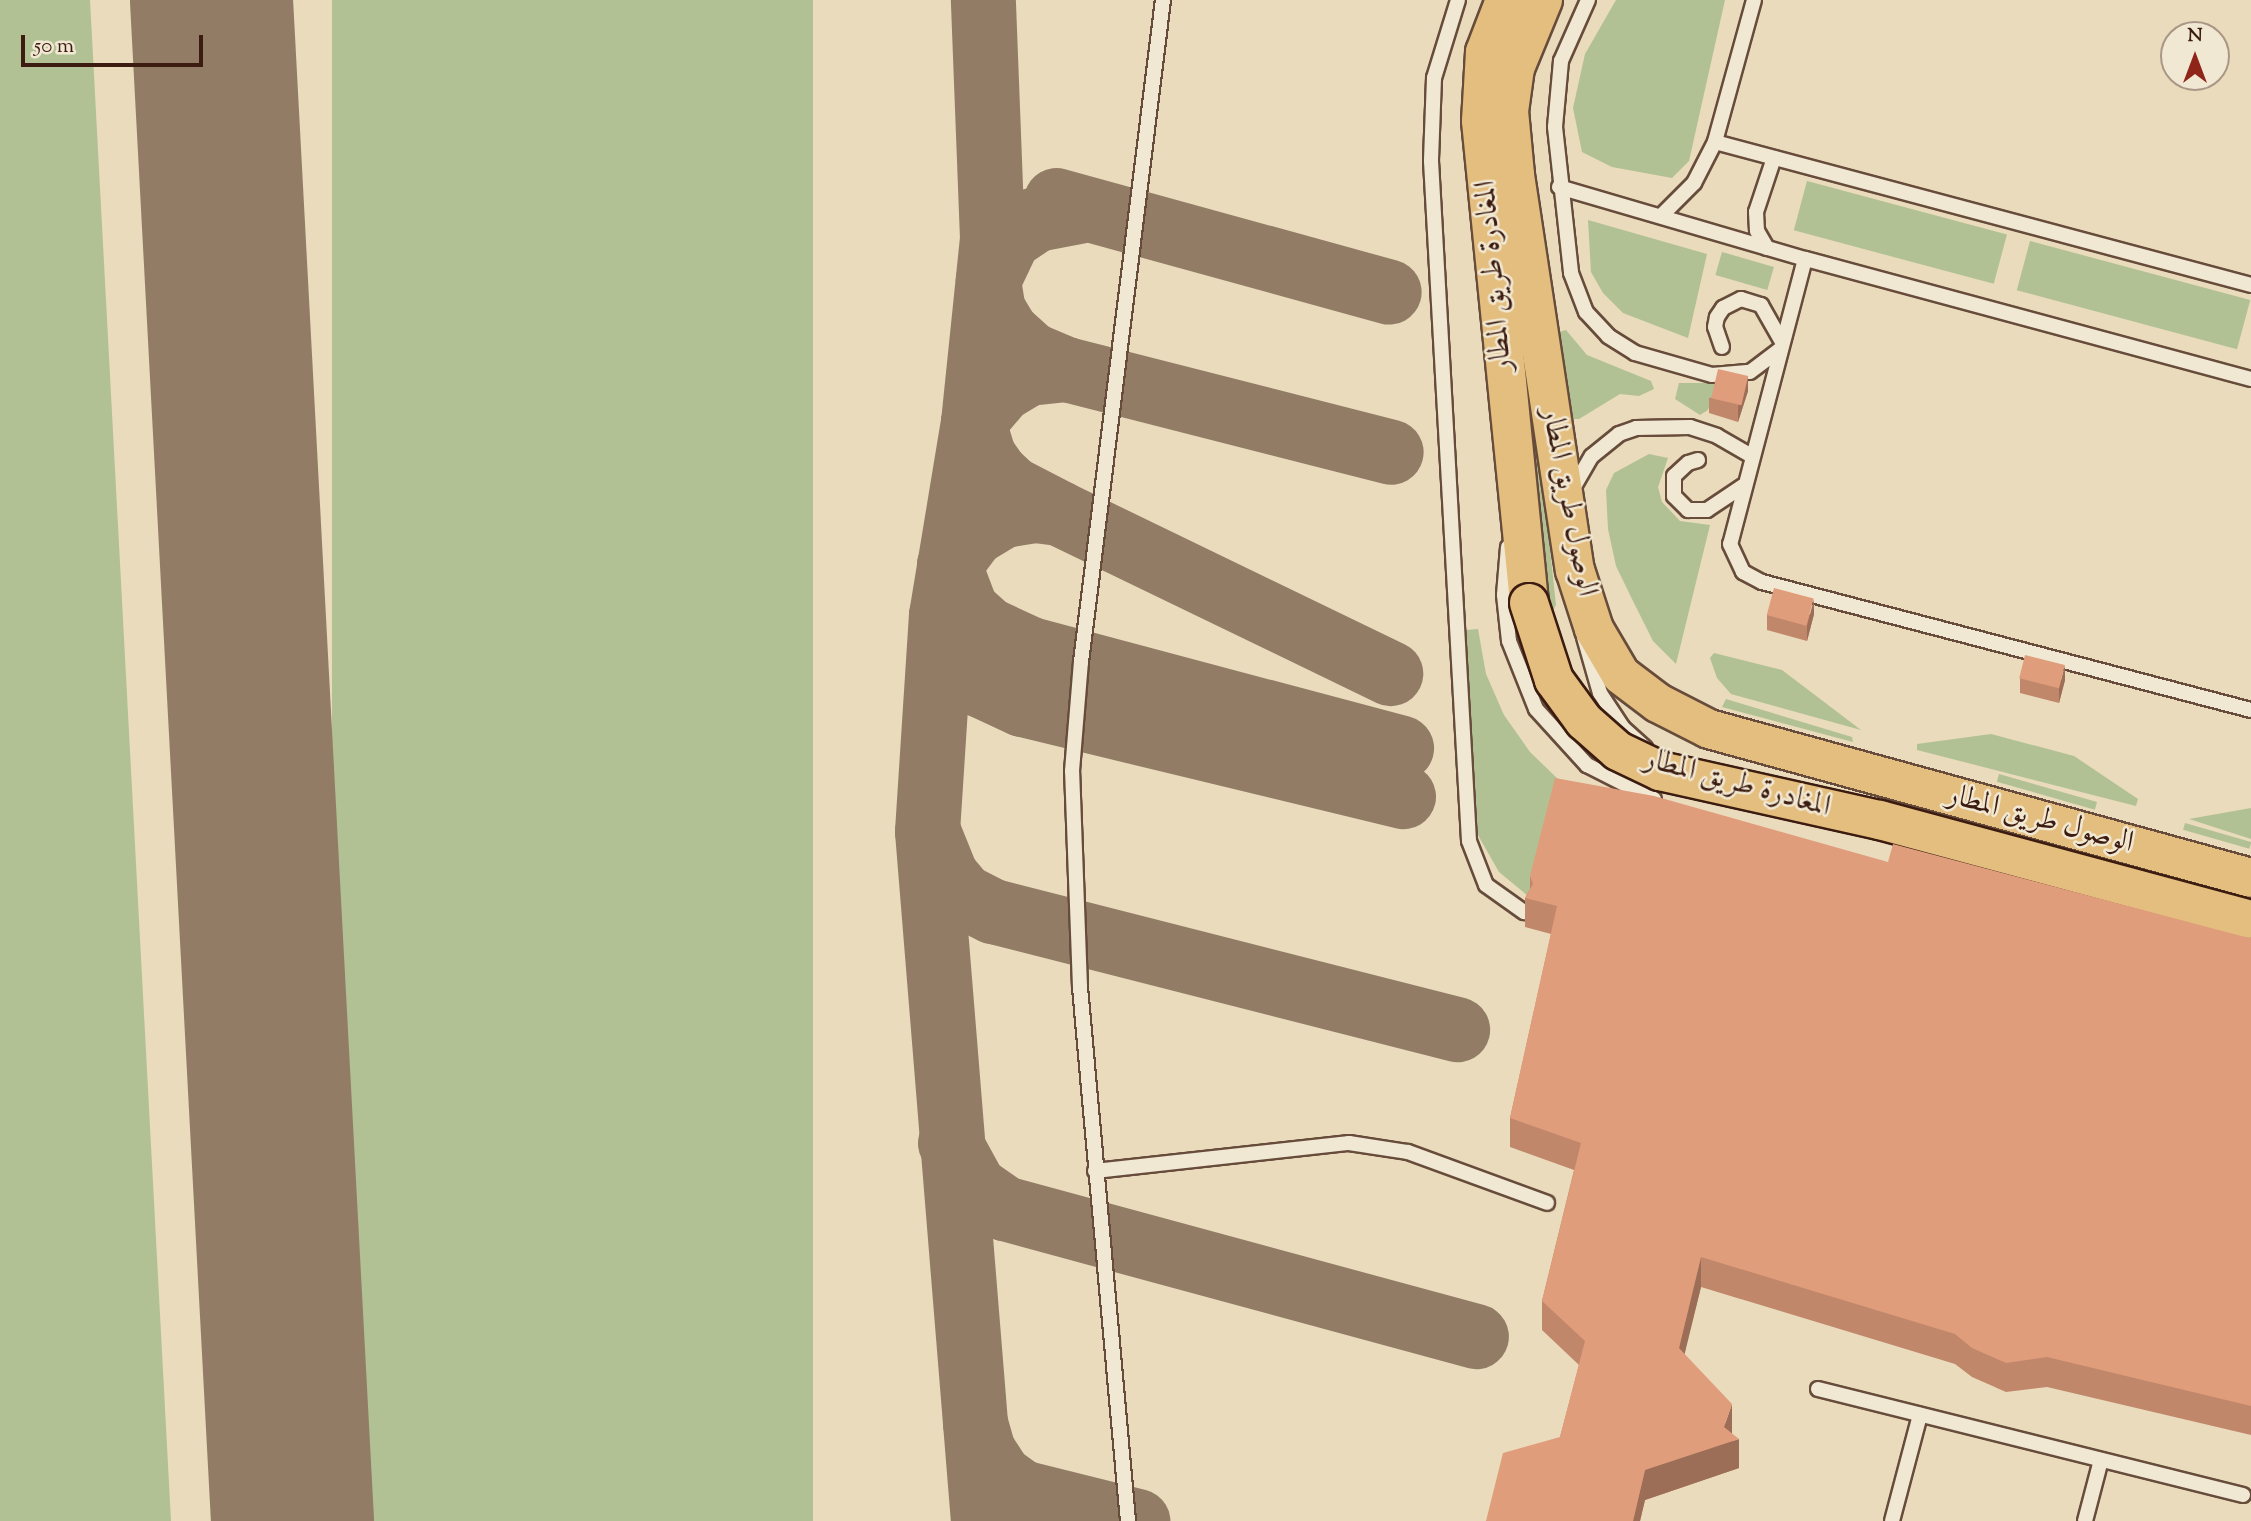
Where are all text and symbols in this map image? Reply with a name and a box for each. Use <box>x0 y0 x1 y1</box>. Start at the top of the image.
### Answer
scale bar <box>24 21 206 65</box>
north arrow <box>2160 21 2230 91</box>
text: N <box>2187 23 2203 50</box>
text: 50 m <box>34 32 74 62</box>
street label: المغادرة طريق المطار <box>1469 179 1521 373</box>
street label: الوصول طريق المطار <box>1532 404 1604 600</box>
street label: المغادرة طريق المطار <box>1640 742 1834 826</box>
street label: الوصول طريق المطار <box>1943 778 2137 862</box>

